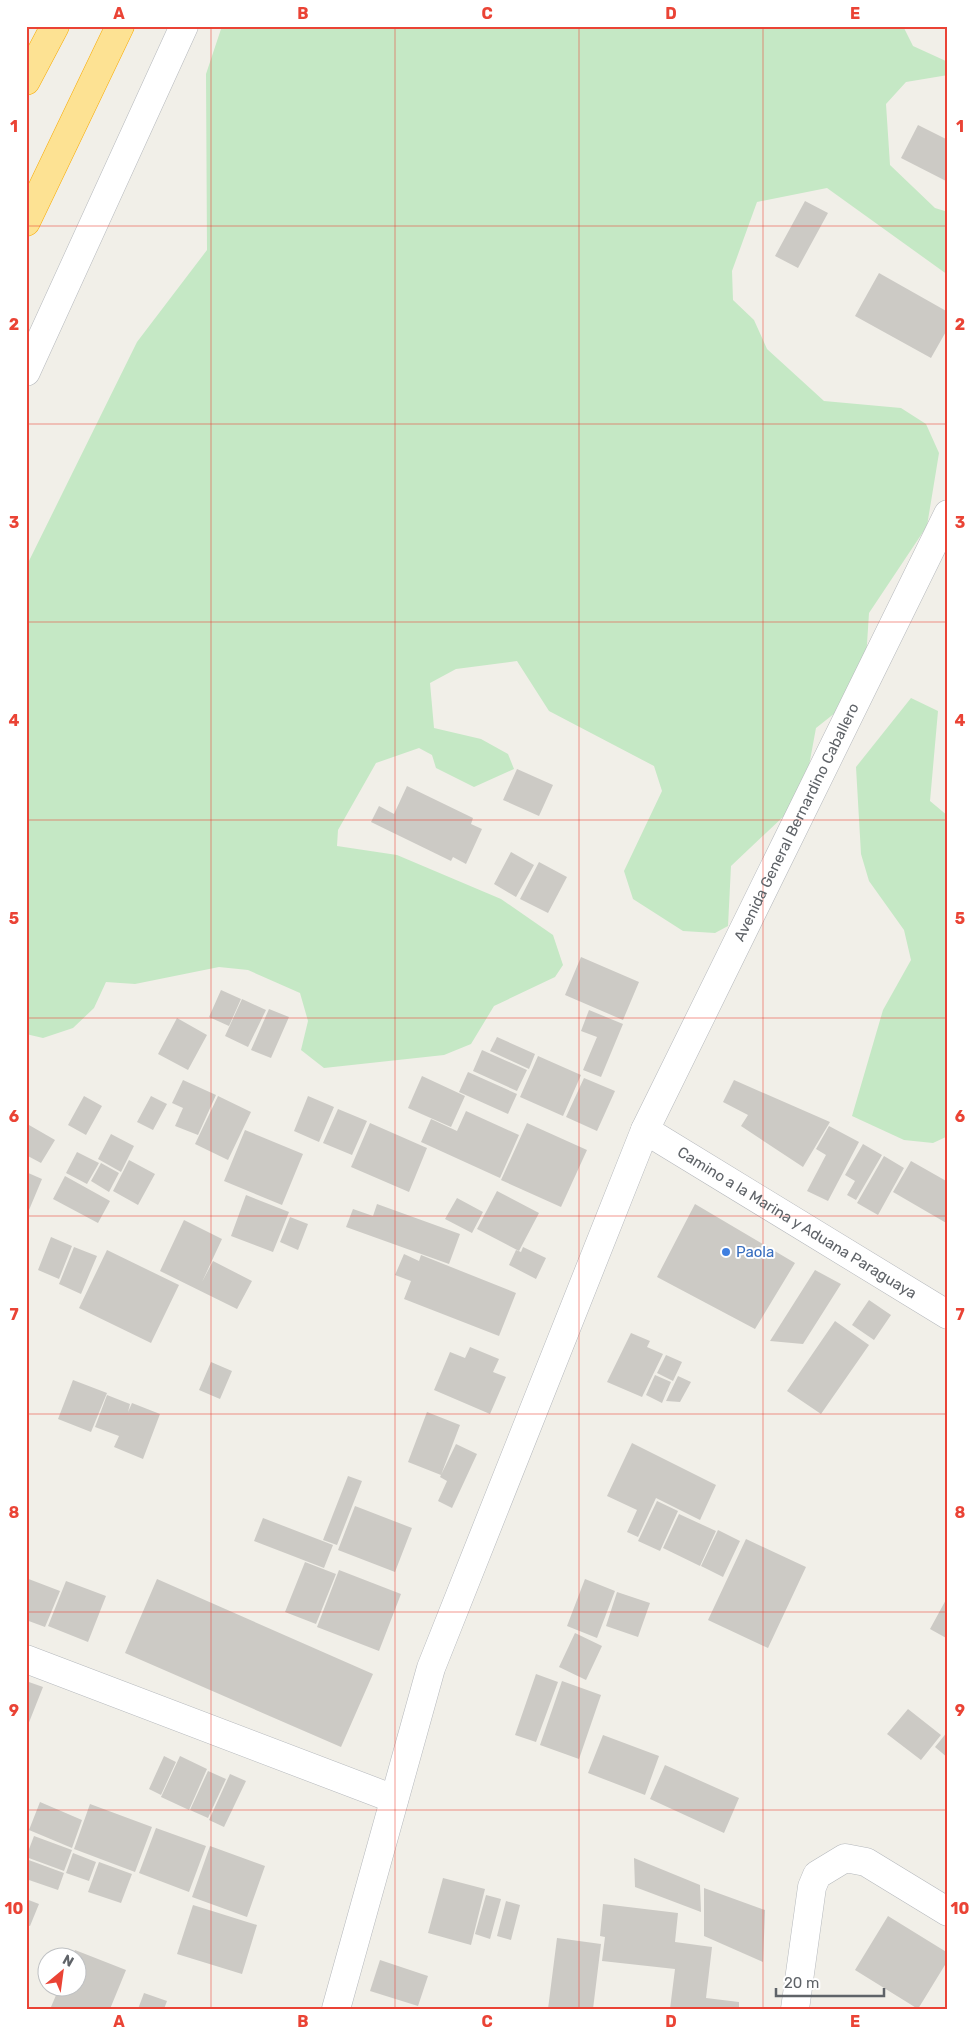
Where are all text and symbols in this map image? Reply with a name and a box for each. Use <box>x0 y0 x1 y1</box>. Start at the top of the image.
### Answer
text: A <box>113 4 125 23</box>
text: B <box>297 4 309 23</box>
text: C <box>481 4 493 23</box>
text: D <box>665 4 677 23</box>
text: E <box>850 4 860 23</box>
text: 1 <box>10 117 18 136</box>
text: 1 <box>956 117 964 136</box>
text: 2 <box>9 315 19 334</box>
text: 2 <box>955 315 965 334</box>
text: 3 <box>9 513 19 532</box>
text: 3 <box>955 513 965 532</box>
street label: Avenida General Bernardino Caballero <box>730 700 863 944</box>
text: 4 <box>9 711 20 730</box>
text: 4 <box>955 711 966 730</box>
text: 5 <box>9 909 19 928</box>
text: 5 <box>955 909 965 928</box>
text: 6 <box>9 1107 19 1126</box>
text: 6 <box>955 1107 965 1126</box>
street label: Camino a la Marina y Aduana Paraguaya <box>674 1143 920 1303</box>
place label: Paola <box>736 1243 774 1261</box>
marker: Paola <box>720 1246 732 1258</box>
text: 7 <box>9 1305 19 1324</box>
text: 7 <box>955 1305 965 1324</box>
text: 8 <box>9 1503 20 1522</box>
text: 8 <box>955 1503 966 1522</box>
text: 9 <box>9 1701 19 1720</box>
text: 9 <box>955 1701 965 1720</box>
text: 10 <box>5 1899 24 1918</box>
text: 10 <box>951 1899 970 1918</box>
north arrow <box>38 1948 88 1998</box>
text: N <box>60 1951 77 1971</box>
scale bar <box>776 1965 884 1997</box>
text: 20 m <box>784 1974 819 1992</box>
text: A <box>113 2012 125 2031</box>
text: B <box>297 2012 309 2031</box>
text: C <box>481 2012 493 2031</box>
text: D <box>665 2012 677 2031</box>
text: E <box>850 2012 860 2031</box>

